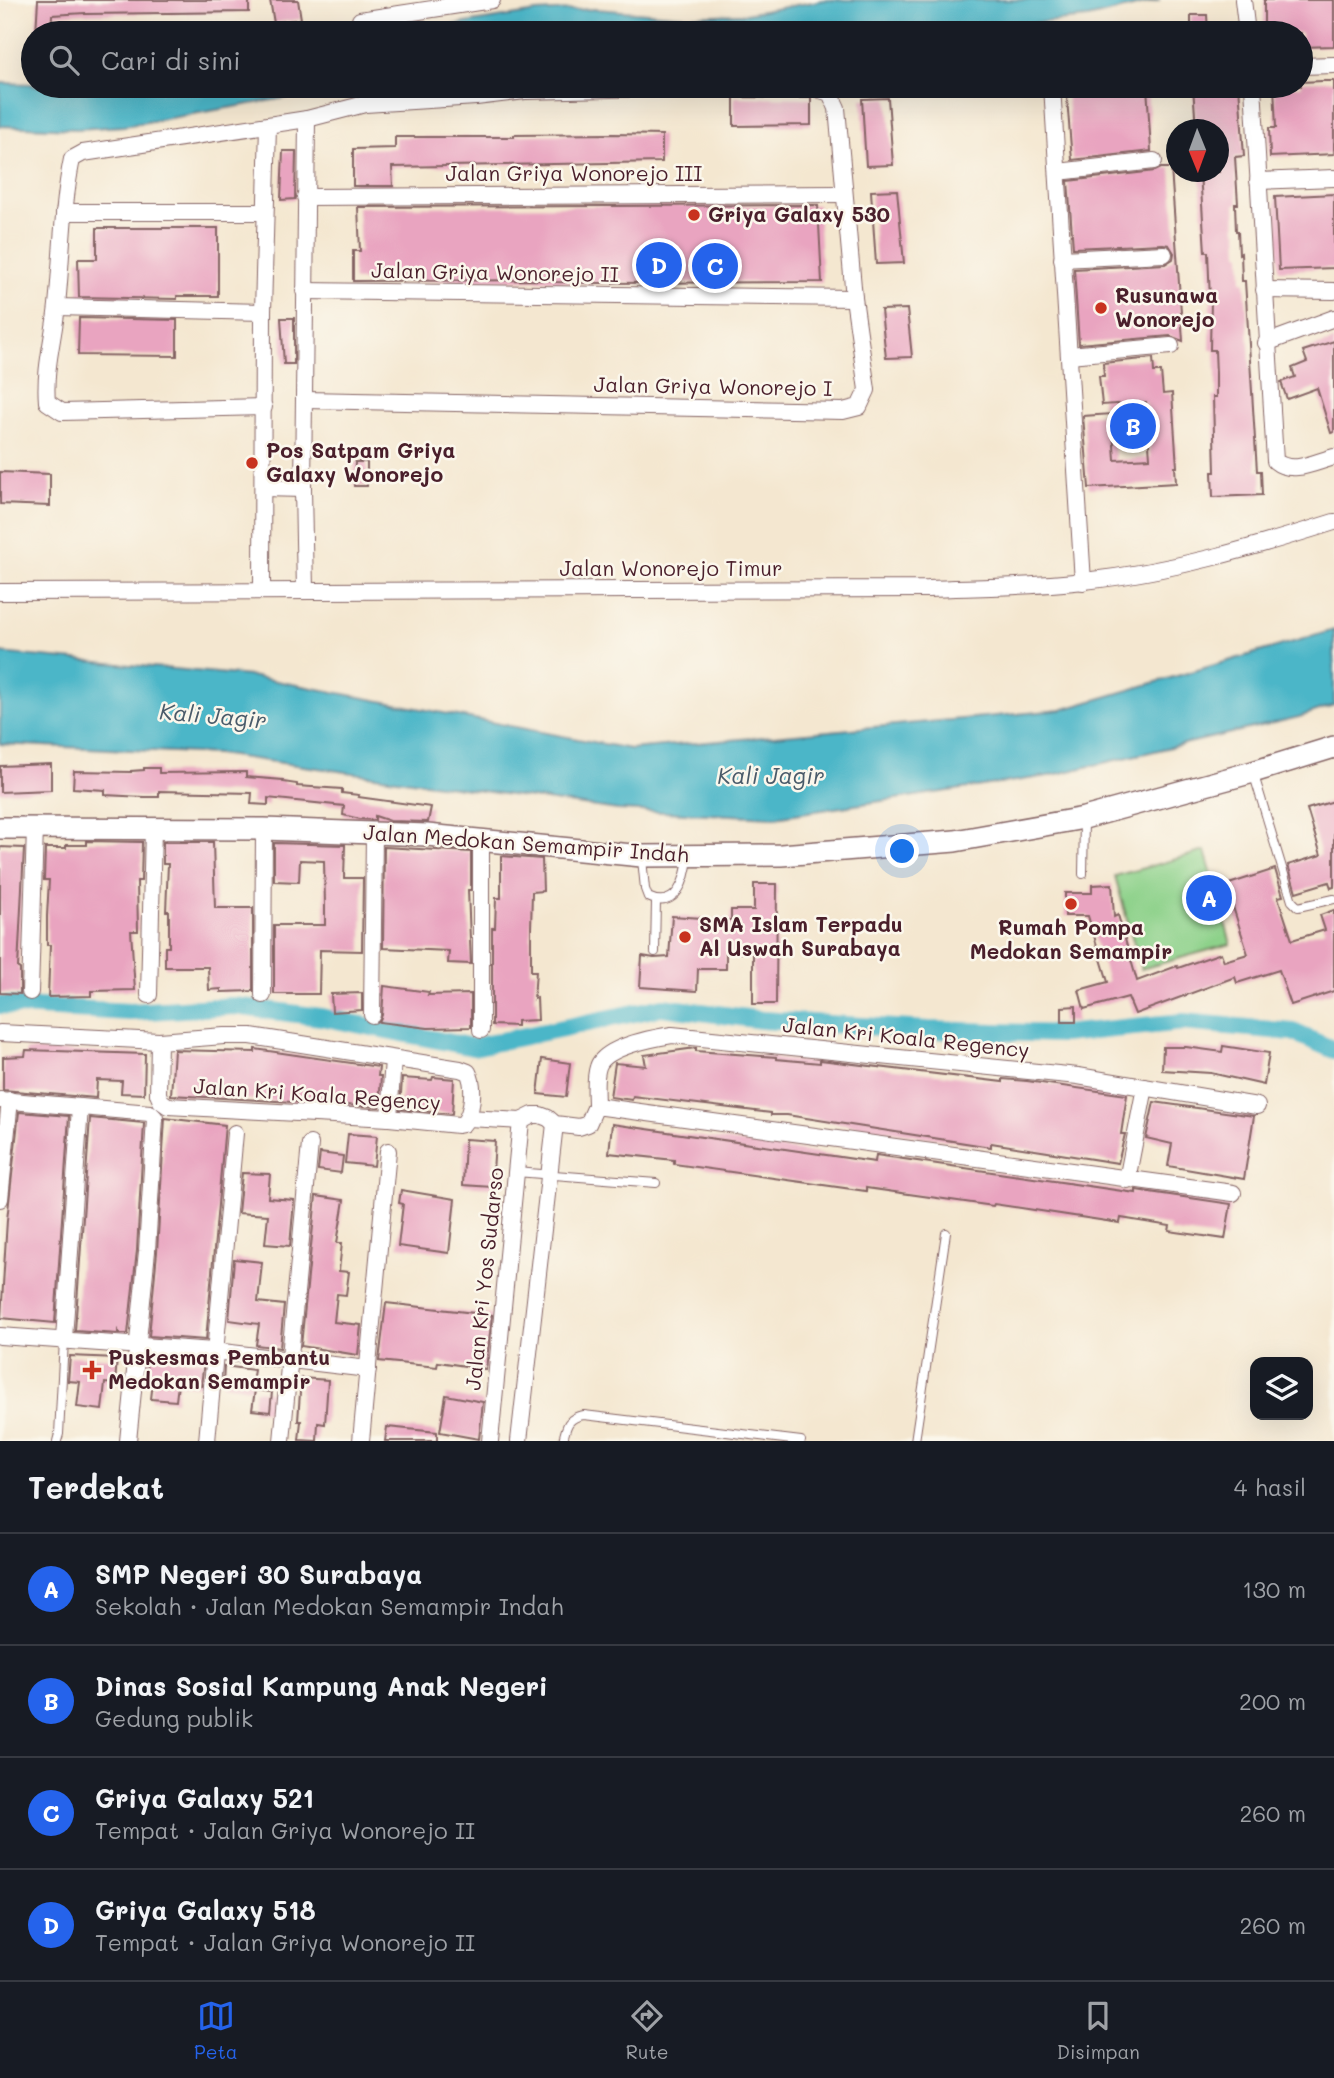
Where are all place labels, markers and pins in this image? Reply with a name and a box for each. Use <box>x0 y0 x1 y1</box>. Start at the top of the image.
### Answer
place label: Griya Galaxy 530 <box>708 200 890 228</box>
marker: Griya Galaxy 530 <box>686 207 702 223</box>
pin: D <box>636 239 682 291</box>
pin: C <box>692 240 738 292</box>
place label: Rusunawa Wonorejo <box>1115 281 1218 332</box>
marker: Rusunawa Wonorejo <box>1093 300 1109 316</box>
pin: B <box>1110 400 1156 452</box>
place label: Pos Satpam Griya Galaxy Wonorejo <box>266 436 456 488</box>
marker: Pos Satpam Griya Galaxy Wonorejo <box>244 455 260 471</box>
pin: A <box>1186 872 1232 924</box>
marker: Rumah Pompa Medokan Semampir <box>1063 896 1079 912</box>
place label: SMA Islam Terpadu Al Uswah Surabaya <box>699 910 903 962</box>
place label: Rumah Pompa Medokan Semampir <box>970 913 1172 964</box>
marker: SMA Islam Terpadu Al Uswah Surabaya <box>677 929 693 945</box>
place label: Puskesmas Pembantu Medokan Semampir <box>108 1343 330 1394</box>
marker: Puskesmas Pembantu Medokan Semampir <box>82 1360 102 1380</box>

